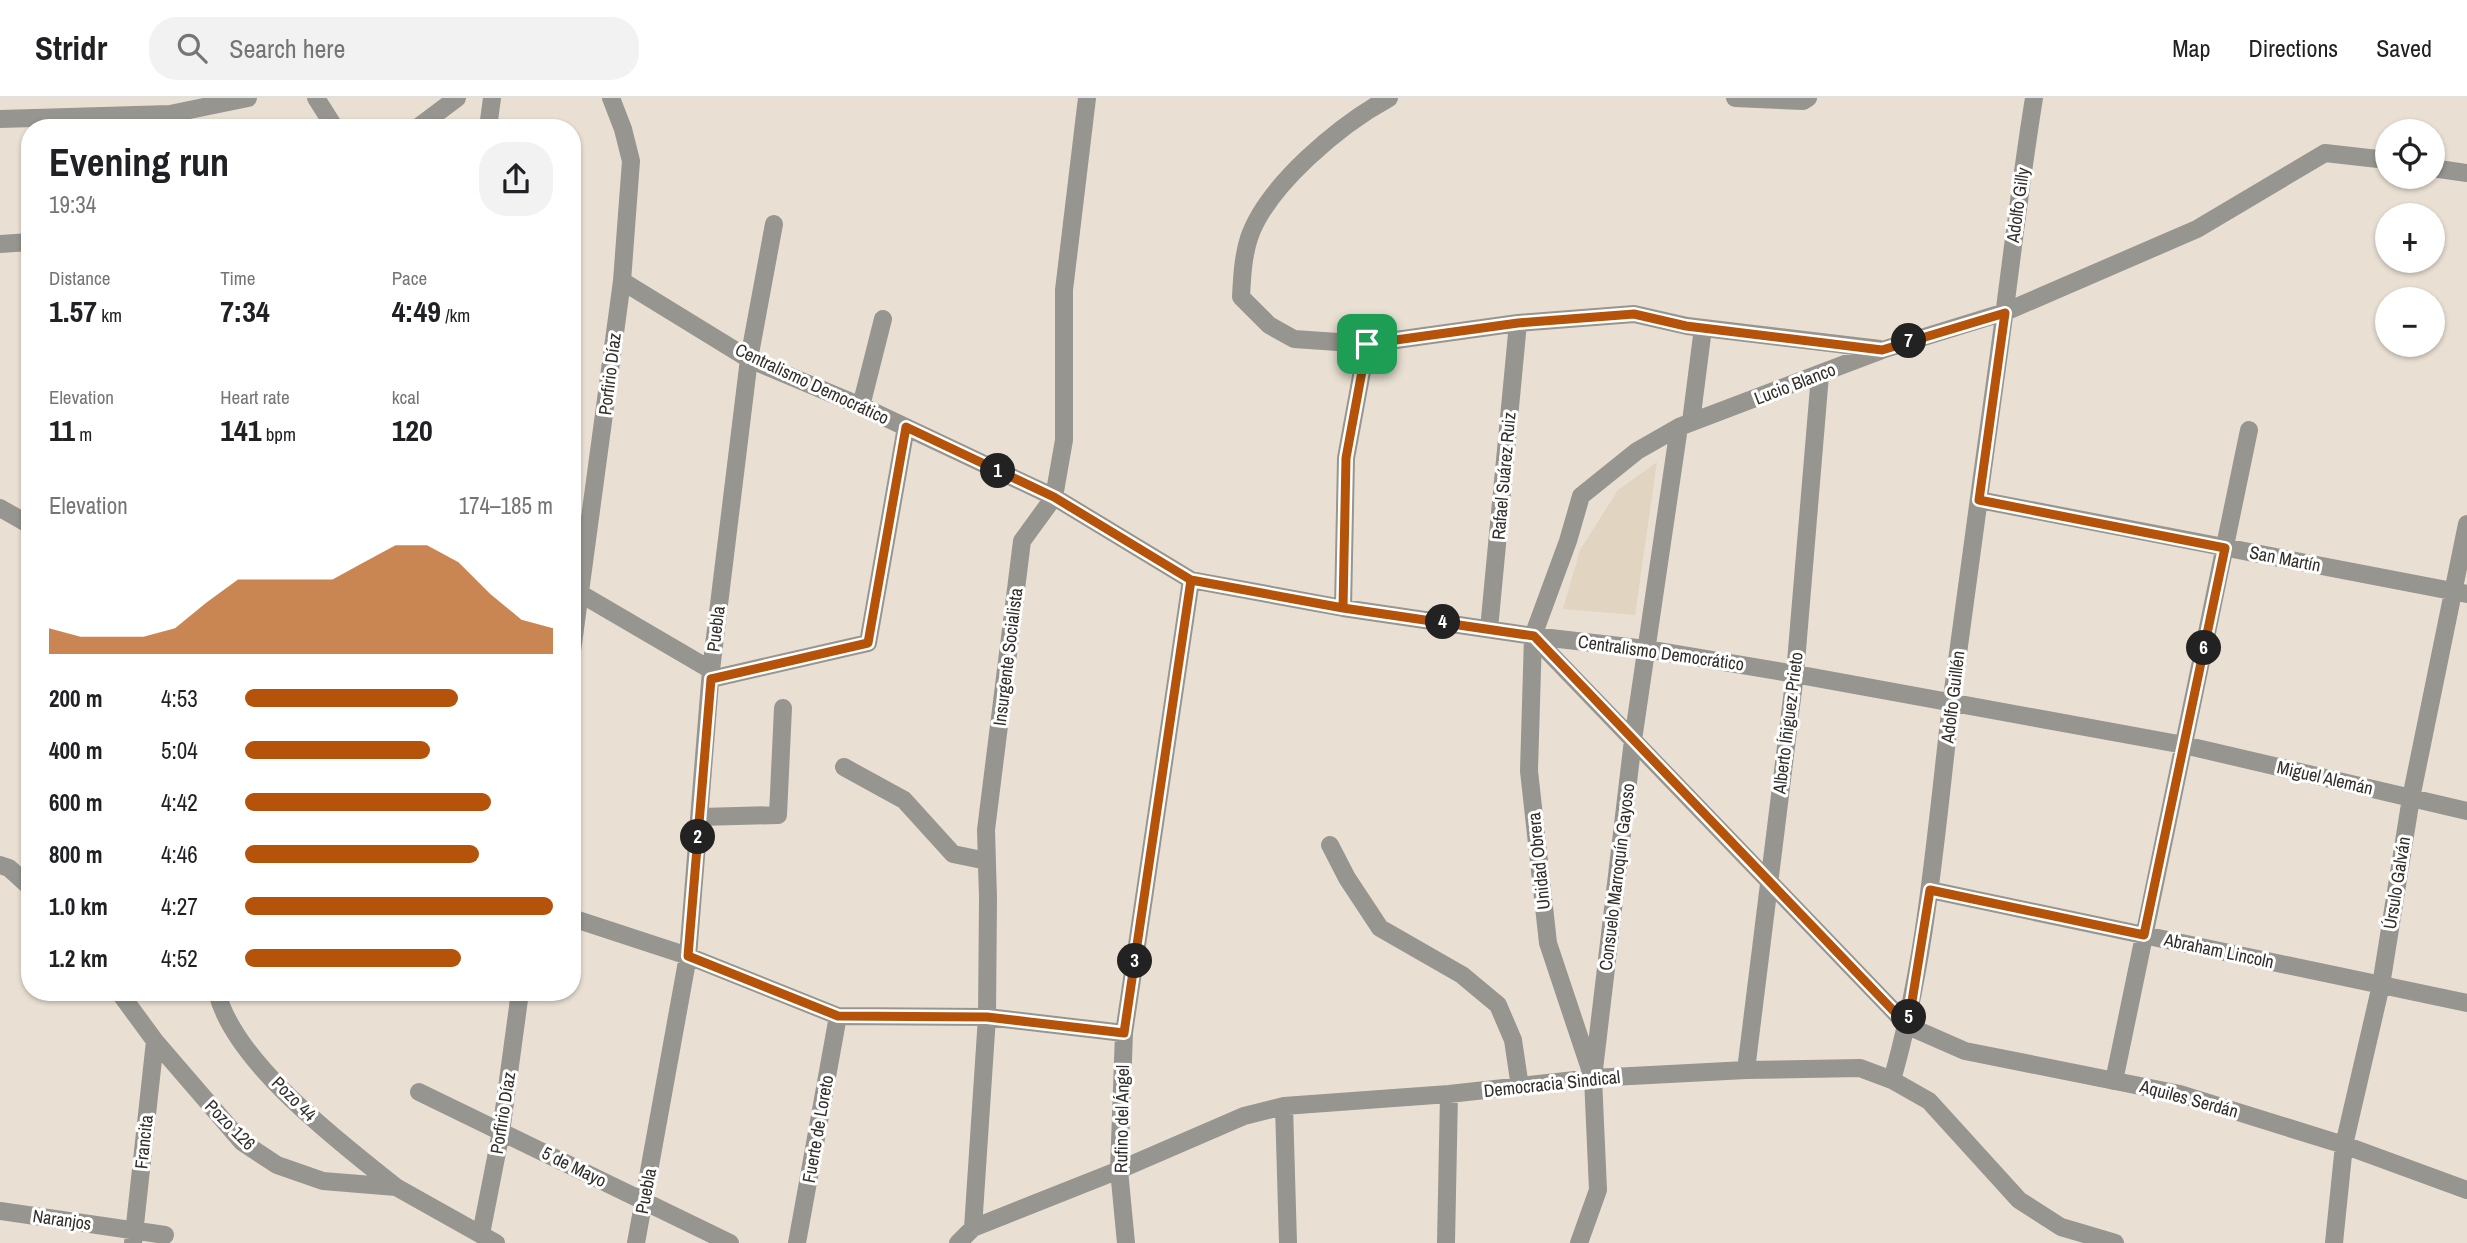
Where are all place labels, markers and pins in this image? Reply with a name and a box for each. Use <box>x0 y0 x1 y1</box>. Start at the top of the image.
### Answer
pin <box>1337 314 1397 374</box>
pin: 7 <box>1892 324 1926 358</box>
pin: 1 <box>981 454 1016 488</box>
pin: 4 <box>1426 604 1460 640</box>
pin: 6 <box>2186 630 2222 666</box>
pin: 2 <box>680 820 716 854</box>
pin: 3 <box>1118 944 1152 978</box>
pin: 5 <box>1892 1000 1926 1034</box>

